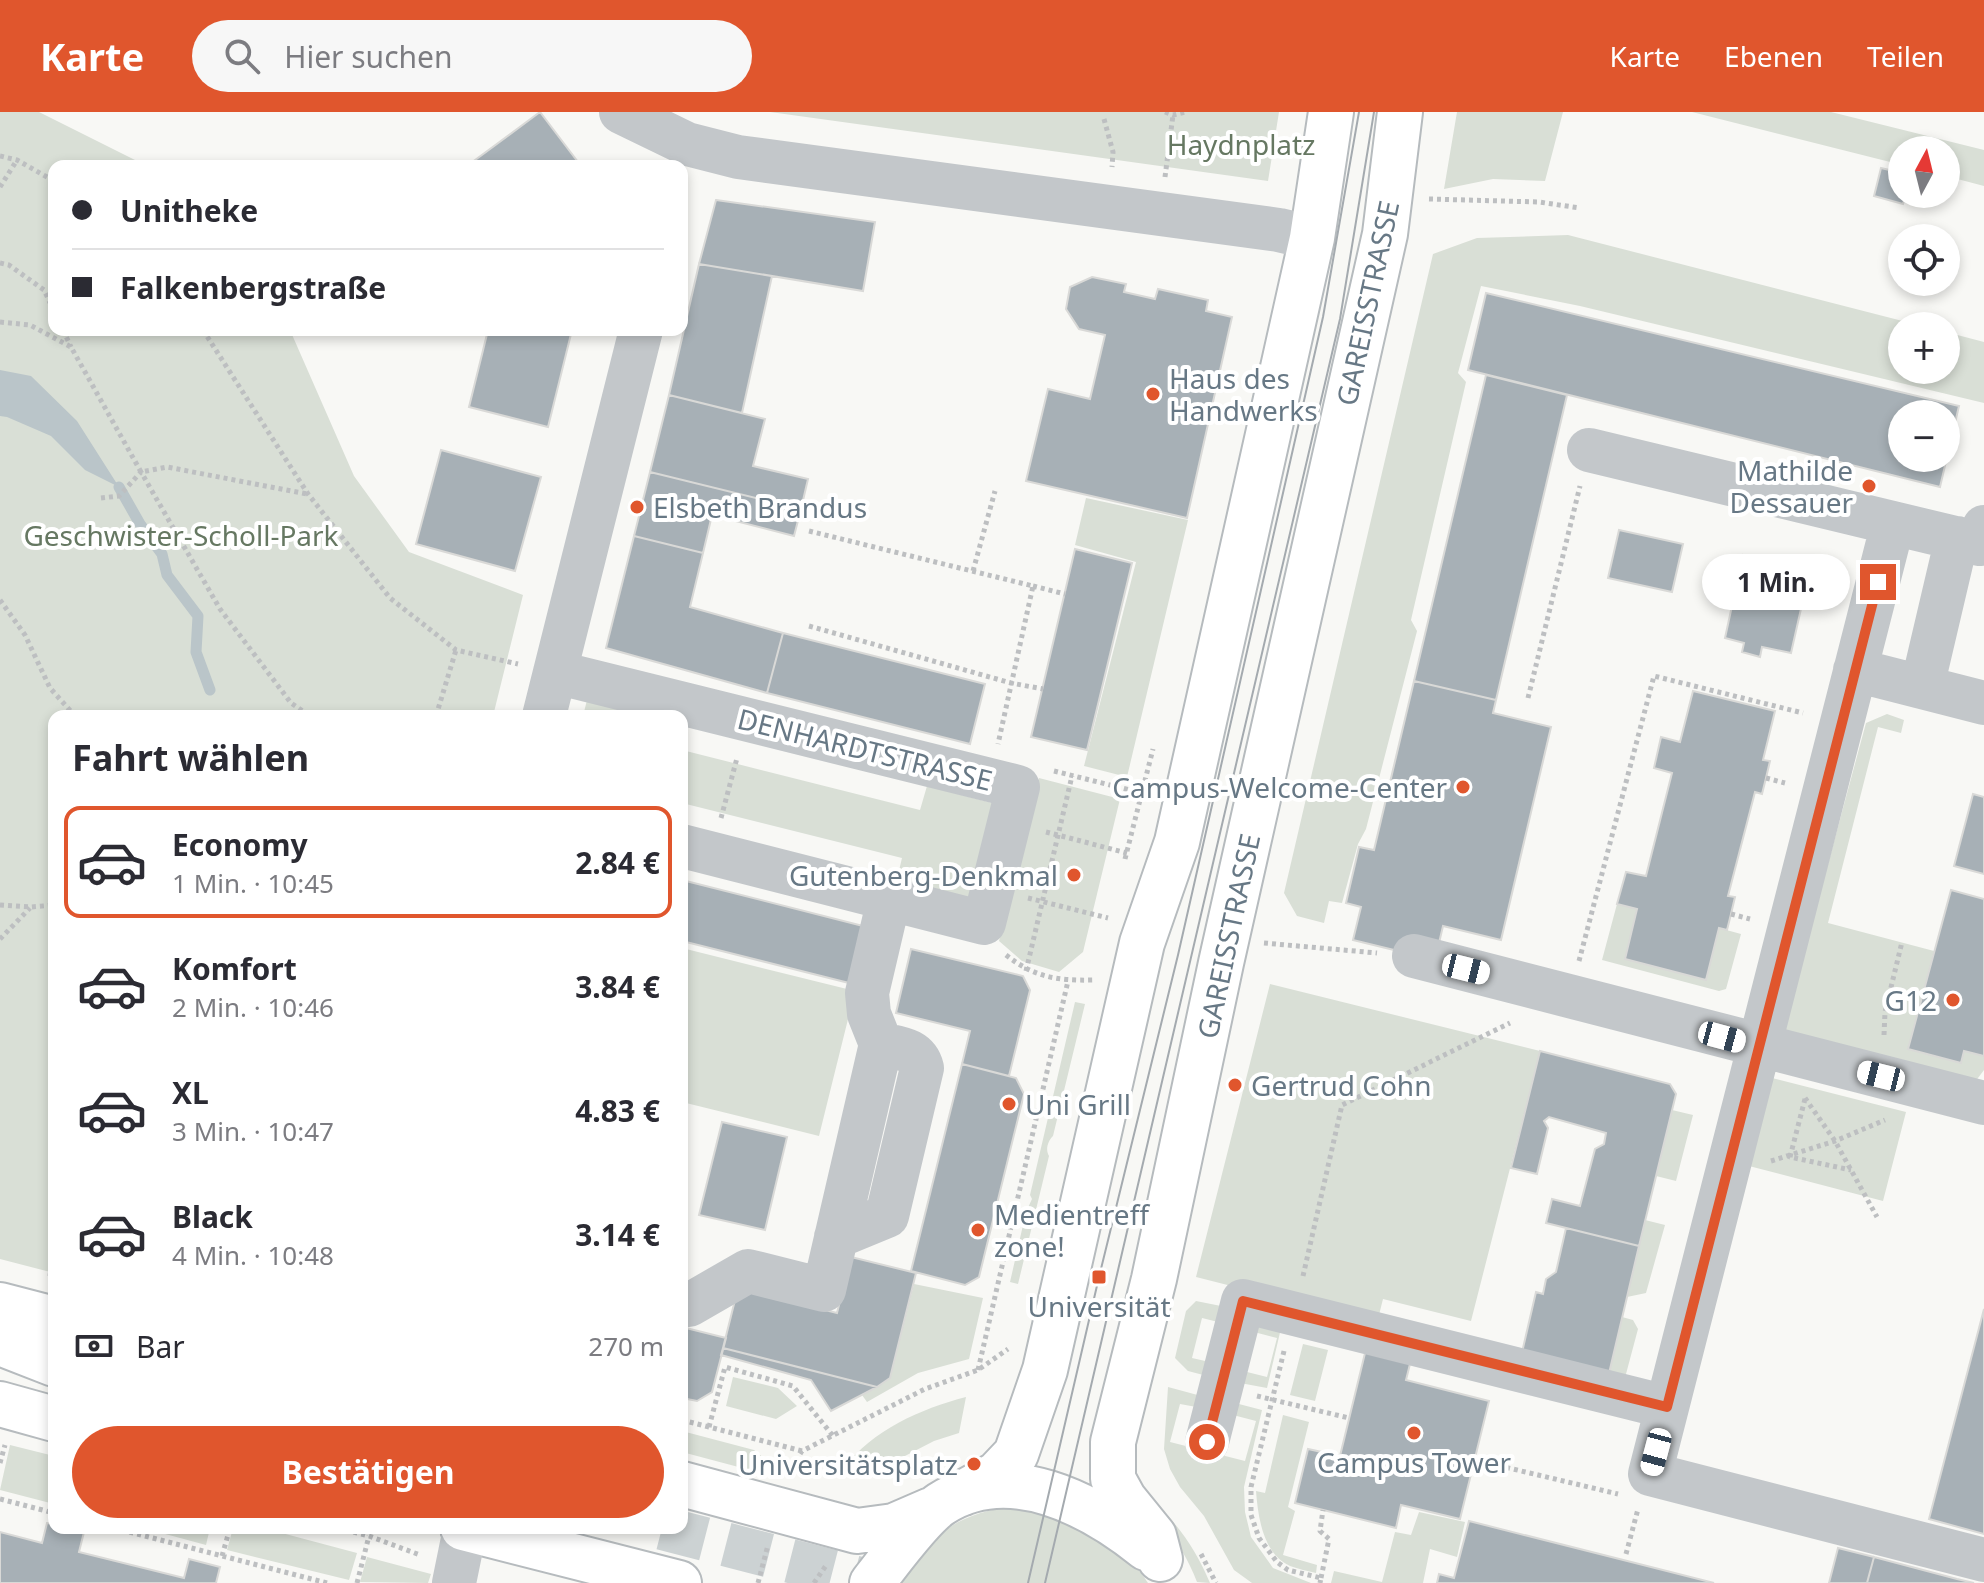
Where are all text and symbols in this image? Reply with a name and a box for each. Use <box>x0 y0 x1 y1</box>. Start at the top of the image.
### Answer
search box <box>192 20 752 92</box>
text: Karte <box>40 30 144 82</box>
icon: search <box>220 34 264 78</box>
text: Hier suchen <box>284 36 453 77</box>
text: Karte <box>1610 37 1680 75</box>
text: Ebenen <box>1724 37 1823 75</box>
text: Teilen <box>1867 37 1944 75</box>
park label: Haydnplatz <box>1167 125 1315 163</box>
north arrow <box>1888 136 1960 208</box>
map controls <box>1888 136 1960 472</box>
text: Unitheke <box>120 190 258 231</box>
street label: GAREISSTRASSE <box>1327 197 1407 409</box>
button: locate <box>1888 224 1960 296</box>
text: Falkenbergstraße <box>120 267 386 308</box>
button: + <box>1888 312 1960 384</box>
place label: Haus des Handwerks <box>1169 359 1318 429</box>
marker: Haus des Handwerks <box>1144 385 1162 403</box>
button: − <box>1888 400 1960 472</box>
place label: Mathilde Dessauer <box>1730 451 1853 521</box>
marker: Mathilde Dessauer <box>1860 477 1878 495</box>
place label: Elsbeth Brandus <box>653 488 867 526</box>
marker: Elsbeth Brandus <box>628 498 646 516</box>
park label: Geschwister-Scholl-Park <box>23 516 339 554</box>
callout: 1 Min. <box>1702 554 1850 610</box>
text: 1 Min. <box>1737 564 1815 600</box>
route end <box>1860 564 1896 600</box>
street label: DENHARDTSTRASSE <box>734 699 996 799</box>
text: Fahrt wählen <box>72 733 309 782</box>
place label: Campus-Welcome-Center <box>1112 768 1447 806</box>
marker: Campus-Welcome-Center <box>1454 778 1472 796</box>
text: Economy <box>172 824 308 865</box>
icon: car <box>76 826 148 898</box>
street label: GAREISSTRASSE <box>1188 830 1268 1042</box>
text: 2.84 € <box>575 842 660 883</box>
place label: Gutenberg-Denkmal <box>789 856 1058 894</box>
text: 1 Min. · 10:45 <box>172 865 334 901</box>
marker: Gutenberg-Denkmal <box>1065 866 1083 884</box>
text: Komfort <box>172 948 297 989</box>
icon: car <box>76 950 148 1022</box>
car <box>1440 952 1492 986</box>
text: 3.84 € <box>575 966 660 1007</box>
place label: G12 <box>1885 981 1937 1019</box>
text: 2 Min. · 10:46 <box>172 989 334 1025</box>
marker: G12 <box>1944 991 1962 1009</box>
car <box>1696 1019 1748 1055</box>
car <box>1855 1059 1907 1093</box>
place label: Gertrud Cohn <box>1251 1066 1431 1104</box>
text: XL <box>172 1072 209 1113</box>
icon: car <box>76 1074 148 1146</box>
marker: Gertrud Cohn <box>1226 1076 1244 1094</box>
place label: Uni Grill <box>1025 1085 1131 1123</box>
text: 4.83 € <box>575 1090 660 1131</box>
marker: Uni Grill <box>1000 1095 1018 1113</box>
text: 3 Min. · 10:47 <box>172 1113 334 1149</box>
place label: Medientreff zone! <box>994 1195 1151 1265</box>
text: Black <box>172 1196 253 1237</box>
icon: car <box>76 1198 148 1270</box>
text: 3.14 € <box>575 1214 660 1255</box>
marker: Medientreff zone! <box>969 1221 987 1239</box>
text: 4 Min. · 10:48 <box>172 1237 334 1273</box>
marker: Universität <box>1090 1268 1108 1286</box>
place label: Universität <box>1027 1287 1171 1325</box>
icon: cash <box>72 1324 116 1368</box>
text: Bar <box>136 1326 185 1367</box>
text: 270 m <box>588 1328 664 1364</box>
route start <box>1189 1424 1225 1460</box>
marker: Campus Tower <box>1405 1424 1423 1442</box>
button: Bestätigen <box>72 1426 664 1518</box>
car <box>1638 1426 1674 1478</box>
place label: Campus Tower <box>1317 1443 1512 1481</box>
place label: Universitätsplatz <box>738 1445 958 1483</box>
marker: Universitätsplatz <box>965 1455 983 1473</box>

